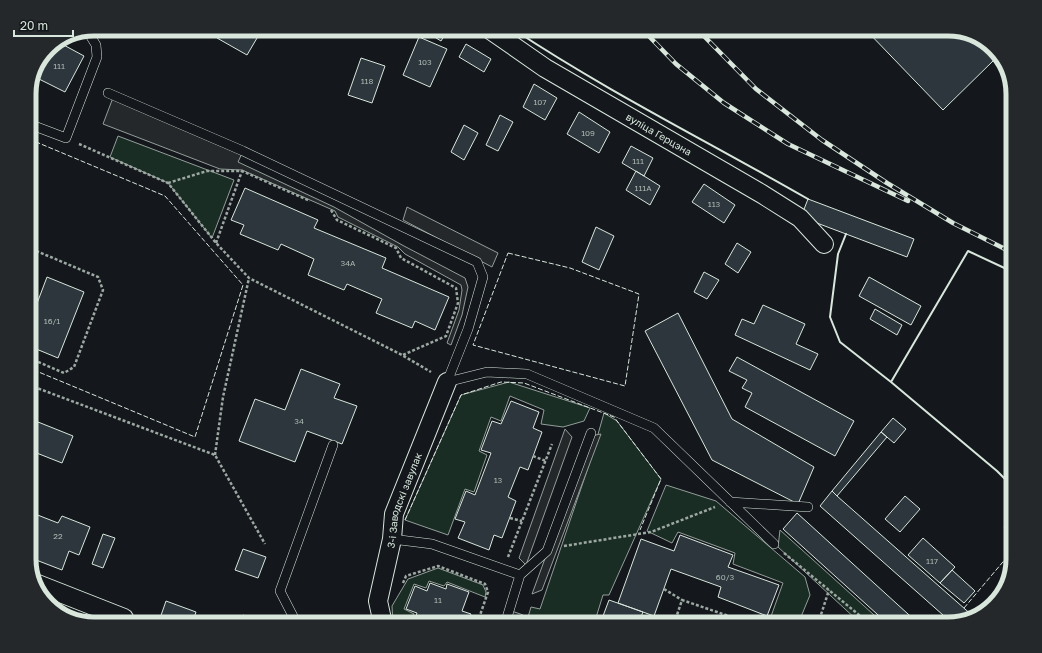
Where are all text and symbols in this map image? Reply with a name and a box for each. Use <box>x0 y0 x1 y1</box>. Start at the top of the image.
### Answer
scale bar <box>14 12 73 38</box>
text: 20 m <box>20 18 48 33</box>
house number: 103 <box>418 57 432 67</box>
house number: 111 <box>53 61 65 71</box>
house number: 118 <box>361 76 373 86</box>
house number: 107 <box>533 97 547 107</box>
street label: вуліца Герцэна <box>624 110 694 158</box>
house number: 109 <box>581 128 595 138</box>
house number: 111 <box>632 156 644 166</box>
house number: 111А <box>635 183 652 193</box>
house number: 113 <box>708 199 721 209</box>
house number: 34А <box>341 258 356 268</box>
house number: 16/1 <box>44 316 60 326</box>
house number: 34 <box>294 416 304 426</box>
street label: 3-і Заводскі завулак <box>384 450 424 549</box>
house number: 13 <box>494 475 503 485</box>
house number: 22 <box>53 531 63 541</box>
house number: 117 <box>926 556 938 566</box>
house number: 60/3 <box>716 572 734 582</box>
house number: 11 <box>434 595 442 605</box>

